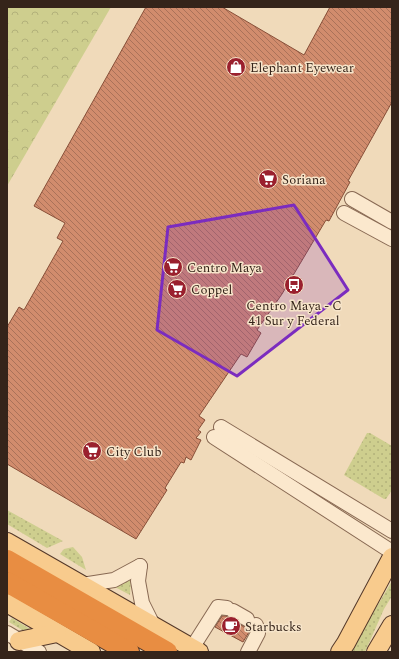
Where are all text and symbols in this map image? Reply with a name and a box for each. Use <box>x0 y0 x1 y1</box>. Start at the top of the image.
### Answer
shop icon: Elephant Eyewear <box>225 56 247 78</box>
place label: Elephant Eyewear <box>250 58 354 78</box>
supermarket icon: Soriana <box>257 168 279 190</box>
place label: Soriana <box>282 170 326 190</box>
supermarket icon: Centro Maya <box>162 256 184 278</box>
place label: Centro Maya <box>187 258 262 278</box>
bus stop icon: Centro Maya - C 41 Sur y Federal <box>283 274 305 296</box>
supermarket icon: Coppel <box>166 278 188 300</box>
place label: Coppel <box>191 280 233 300</box>
place label: Centro Maya - C 41 Sur y Federal <box>246 296 342 331</box>
supermarket icon: City Club <box>81 440 103 462</box>
place label: City Club <box>106 442 161 462</box>
cafe icon: Starbucks <box>220 615 242 637</box>
place label: Starbucks <box>245 617 302 637</box>

